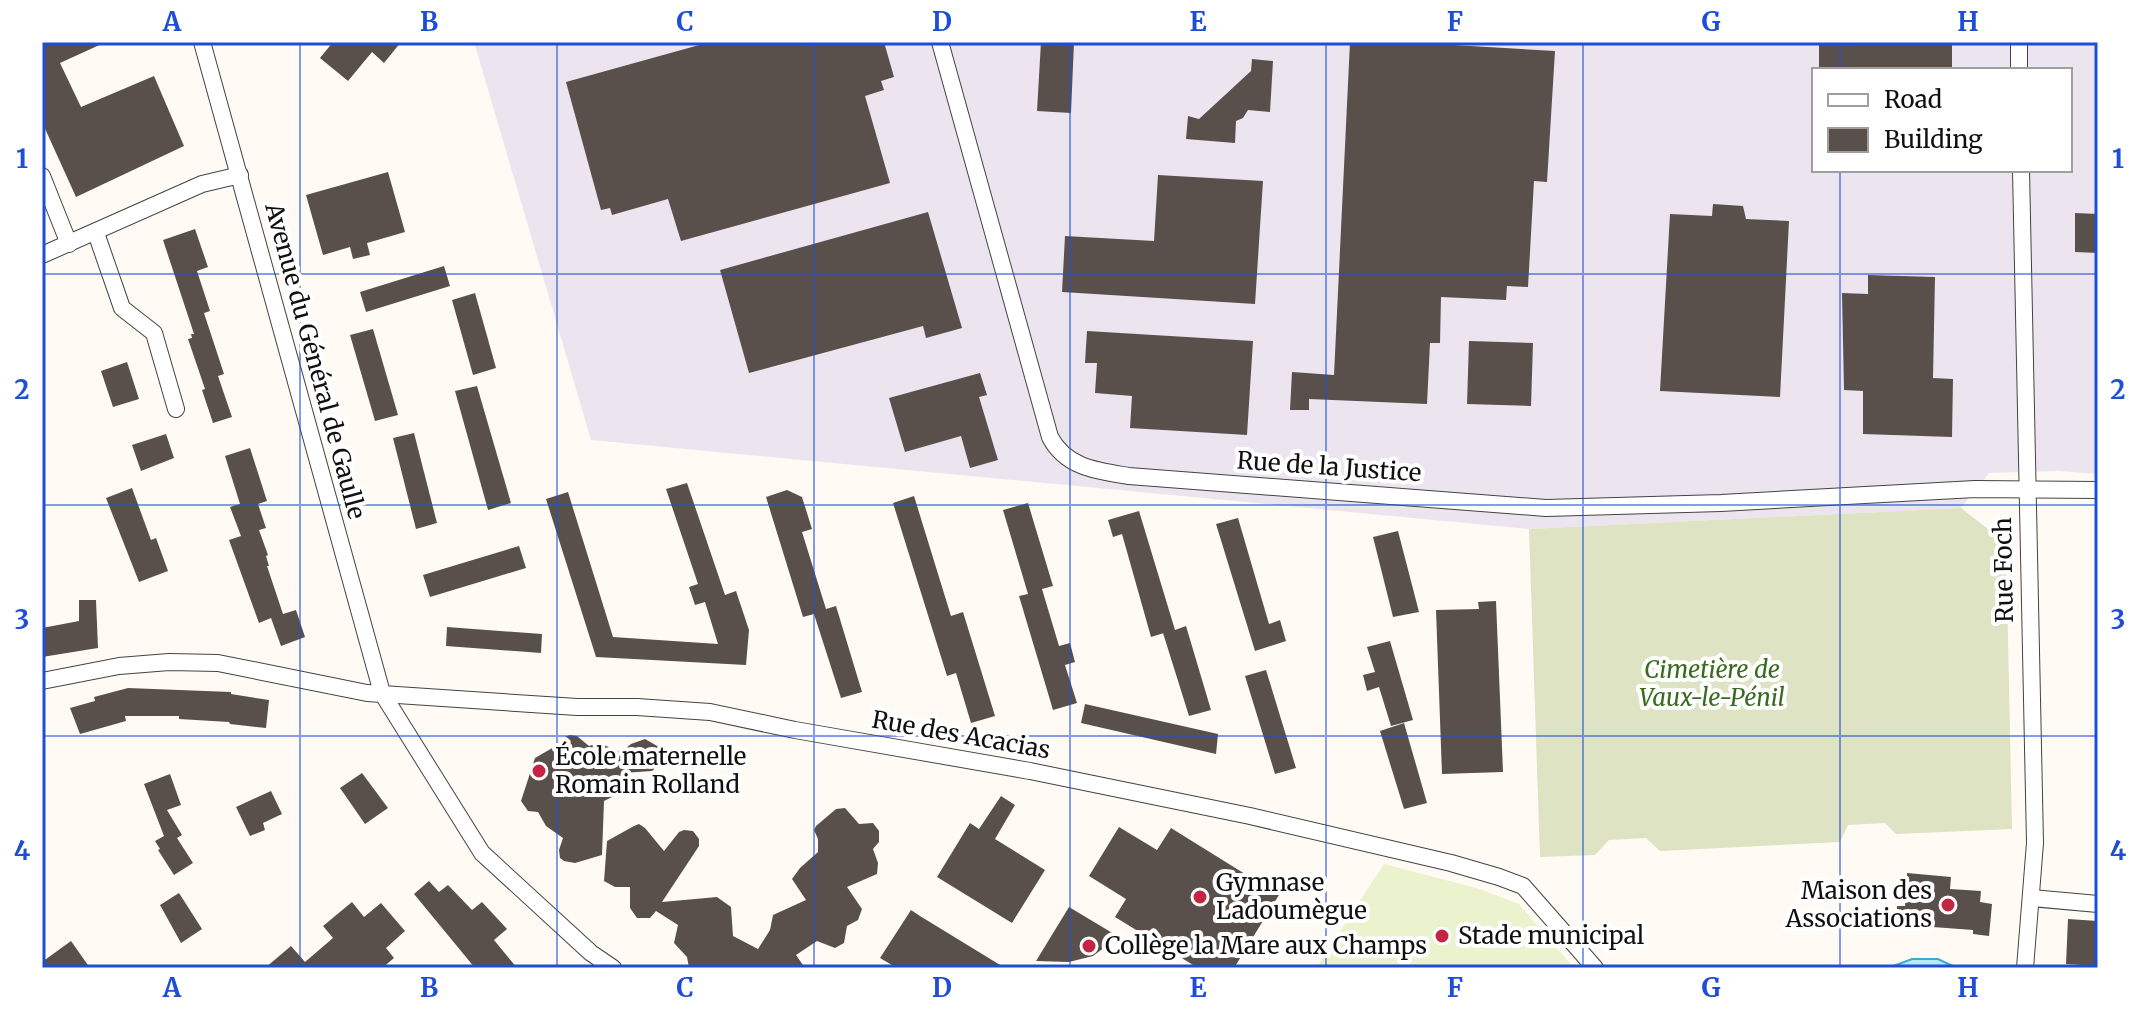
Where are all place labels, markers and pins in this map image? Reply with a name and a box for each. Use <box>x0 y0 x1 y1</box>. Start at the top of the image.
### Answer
place label: École maternelle Romain Rolland <box>555 740 746 800</box>
marker: École maternelle Romain Rolland <box>530 762 548 780</box>
place label: Gymnase Ladoumègue <box>1216 867 1367 926</box>
place label: Maison des Associations <box>1784 875 1932 934</box>
marker: Gymnase Ladoumègue <box>1191 888 1209 906</box>
marker: Maison des Associations <box>1939 896 1957 914</box>
place label: Stade municipal <box>1458 920 1644 951</box>
marker: Stade municipal <box>1433 927 1451 945</box>
place label: Collège la Mare aux Champs <box>1105 930 1427 961</box>
marker: Collège la Mare aux Champs <box>1080 937 1098 955</box>

